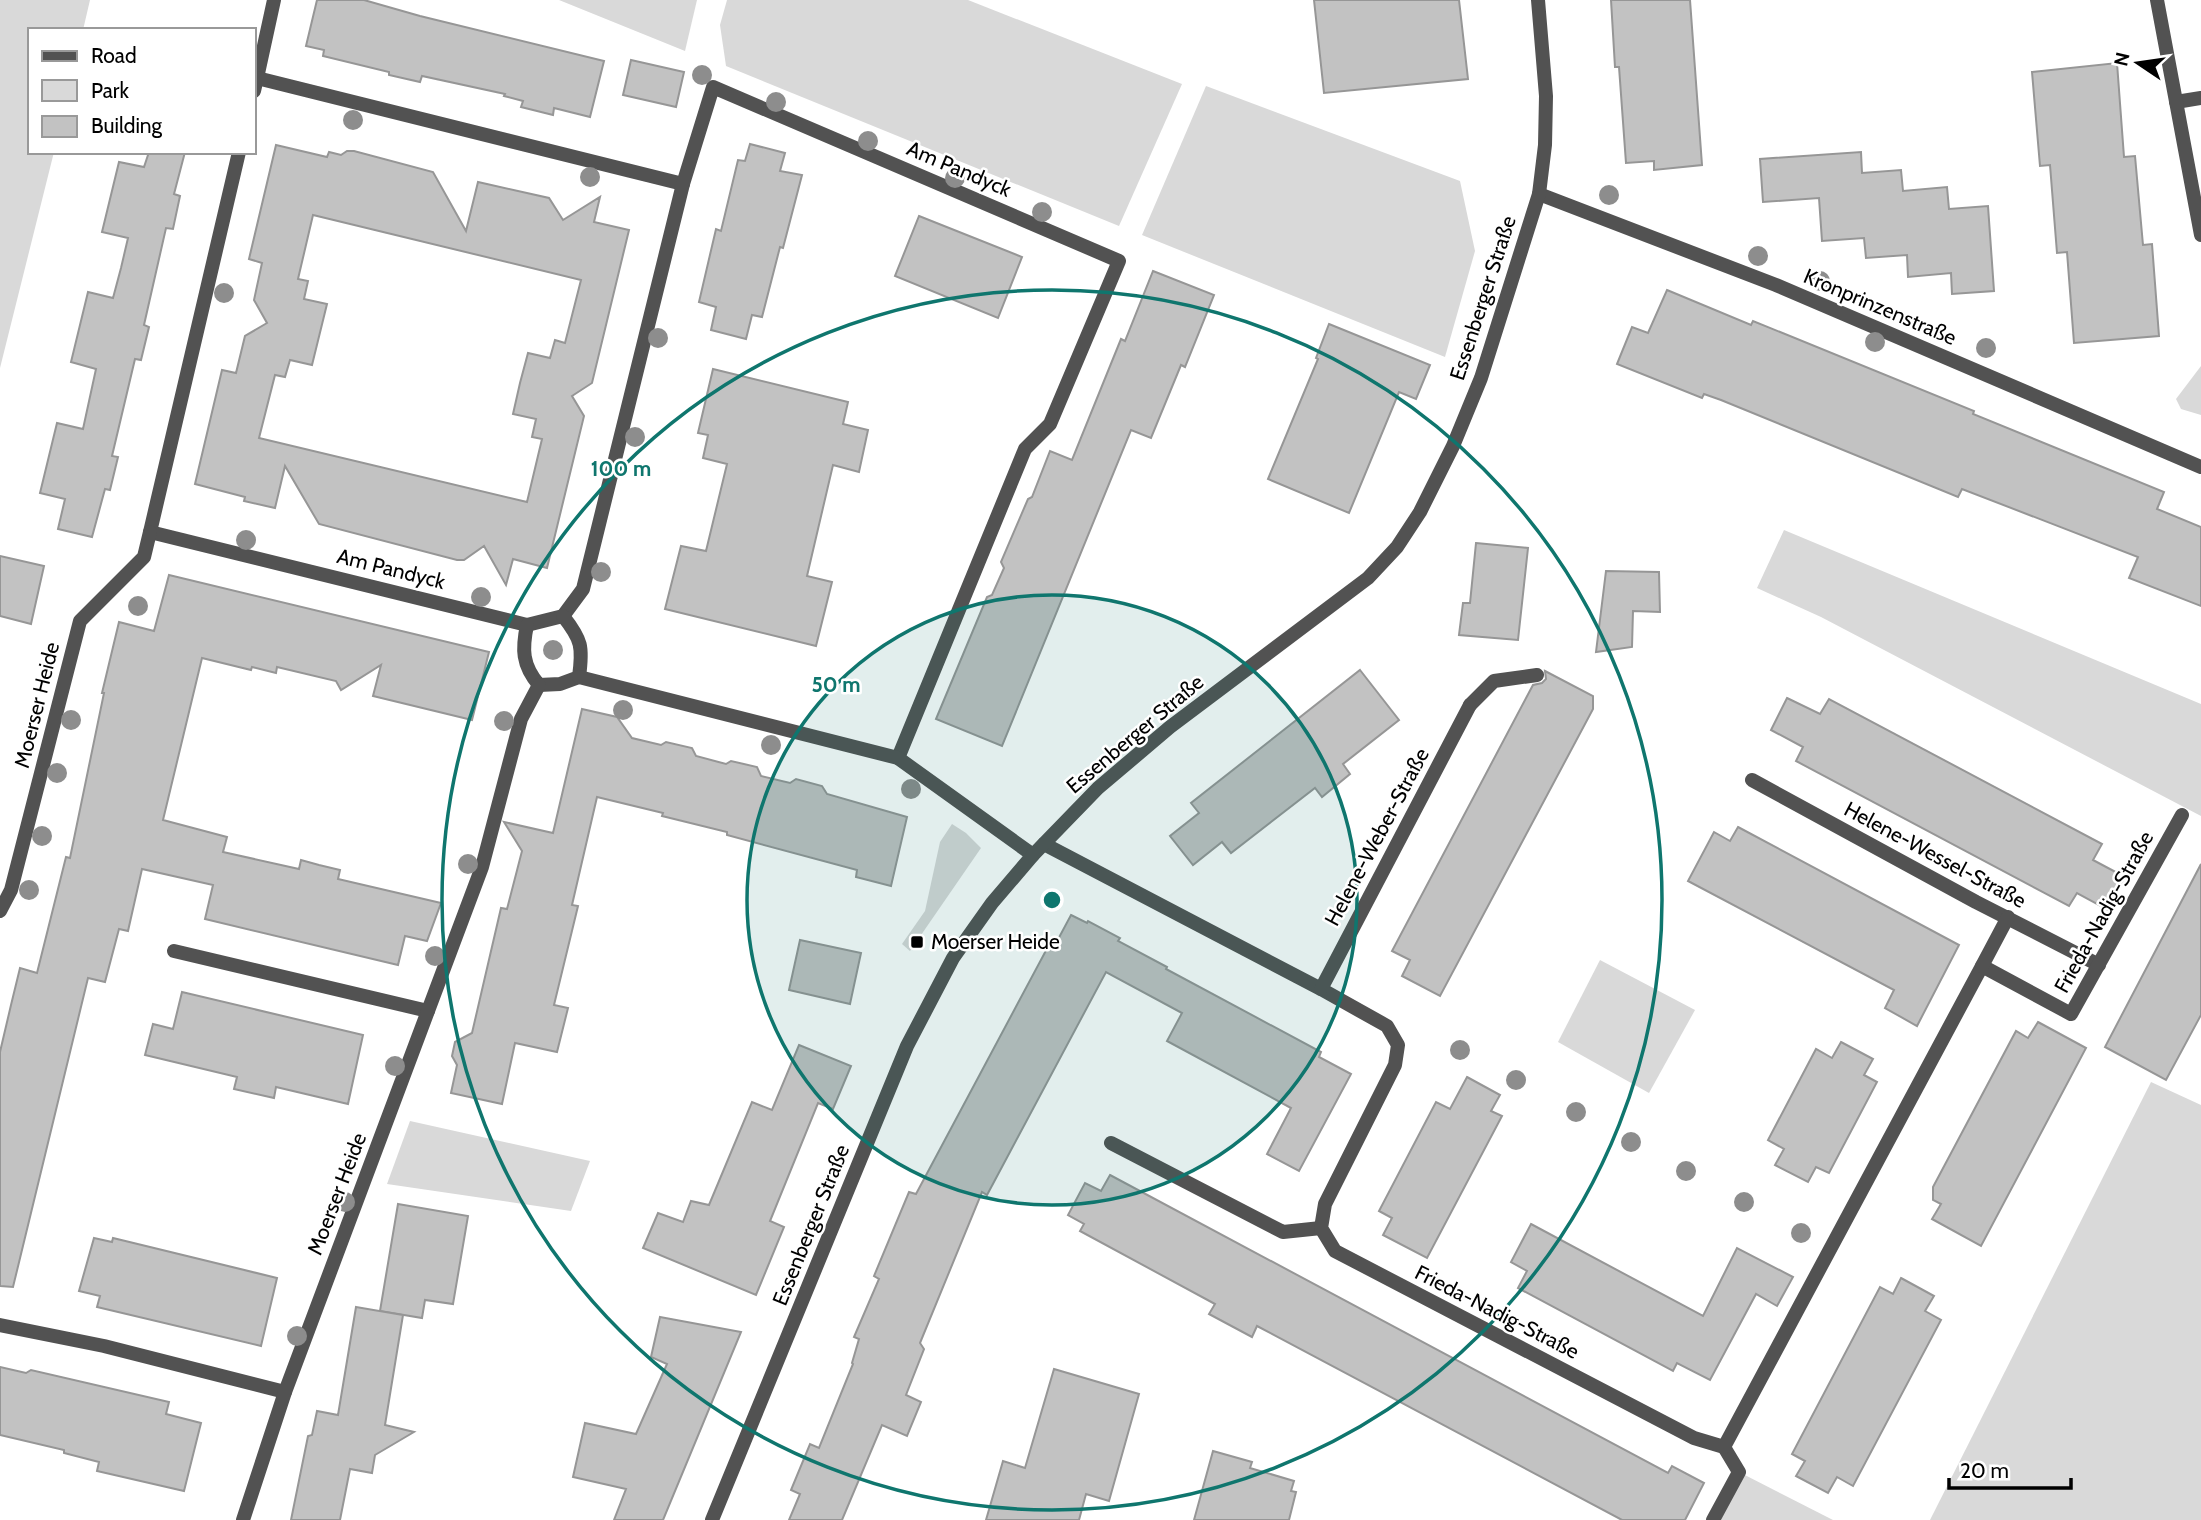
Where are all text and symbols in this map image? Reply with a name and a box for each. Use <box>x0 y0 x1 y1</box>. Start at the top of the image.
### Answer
legend <box>28 28 256 154</box>
north arrow <box>2103 28 2173 98</box>
text: Road <box>91 43 137 68</box>
text: N <box>2109 50 2135 68</box>
text: Park <box>91 78 129 103</box>
text: Building <box>91 113 163 138</box>
street label: Am Pandyck <box>903 135 1016 202</box>
street label: Essenberger Straße <box>1444 212 1521 383</box>
street label: Kronprinzenstraße <box>1800 263 1960 350</box>
text: 100 m <box>591 456 651 481</box>
street label: Am Pandyck <box>334 543 448 594</box>
street label: Moerser Heide <box>9 639 64 770</box>
street label: Essenberger Straße <box>1061 669 1208 798</box>
text: 50 m <box>811 672 861 697</box>
street label: Helene-Weber-Straße <box>1319 743 1434 930</box>
street label: Helene-Wessel-Straße <box>1840 796 2030 913</box>
street label: Frieda-Nadig-Straße <box>2049 826 2158 997</box>
centre of rings <box>1040 888 1064 912</box>
place label: Moerser Heide <box>931 929 1060 954</box>
marker: Moerser Heide <box>909 934 925 950</box>
street label: Moerser Heide <box>302 1129 371 1258</box>
street label: Essenberger Straße <box>767 1141 854 1309</box>
street label: Frieda-Nadig-Straße <box>1411 1259 1584 1364</box>
scale bar <box>1949 1446 2072 1490</box>
text: 20 m <box>1960 1458 2009 1483</box>

